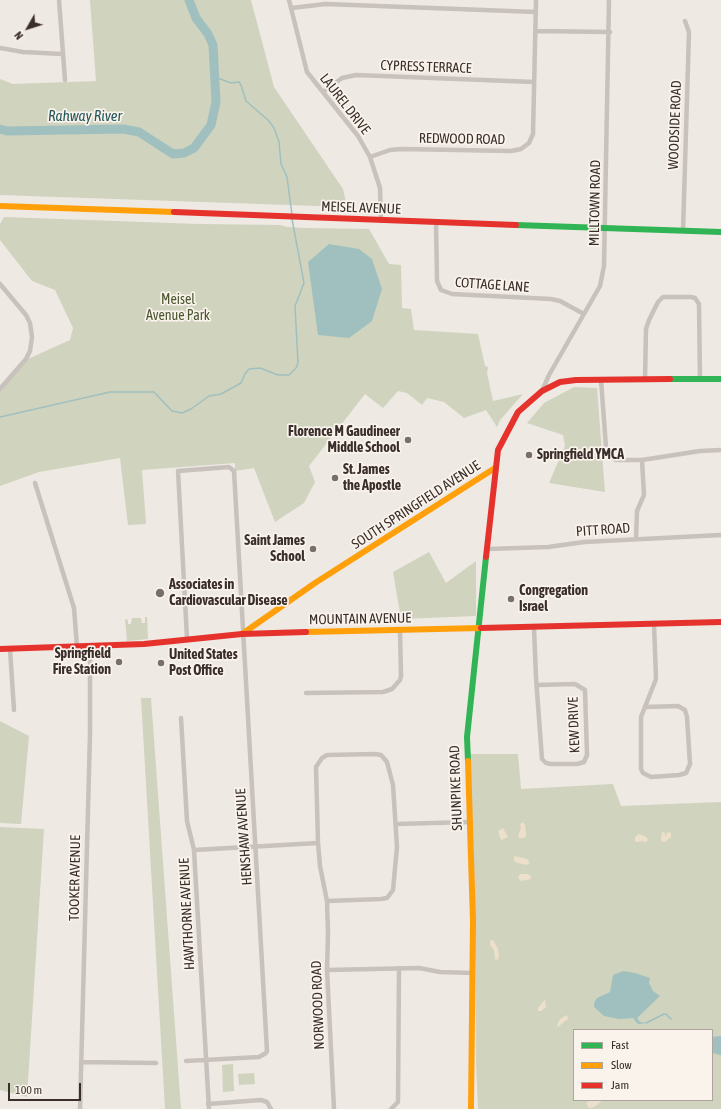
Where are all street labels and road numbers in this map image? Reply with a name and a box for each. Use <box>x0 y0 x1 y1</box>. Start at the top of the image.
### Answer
street label: CYPRESS TERRACE <box>380 57 472 77</box>
street label: LAUREL DRIVE <box>316 70 374 138</box>
street label: WOODSIDE ROAD <box>665 80 685 170</box>
street label: REDWOOD ROAD <box>419 130 505 148</box>
street label: MILLTOWN ROAD <box>586 160 604 246</box>
street label: MEISEL AVENUE <box>321 198 401 218</box>
street label: COTTAGE LANE <box>454 274 530 296</box>
street label: SOUTH SPRINGFIELD AVENUE <box>349 457 483 553</box>
street label: PITT ROAD <box>575 520 631 540</box>
street label: MOUNTAIN AVENUE <box>309 610 411 628</box>
street label: KEW DRIVE <box>565 697 583 753</box>
street label: SHUNPIKE ROAD <box>446 745 466 831</box>
street label: HENSHAW AVENUE <box>232 788 256 886</box>
street label: TOOKER AVENUE <box>66 835 84 921</box>
street label: HAWTHORNE AVENUE <box>176 857 198 971</box>
street label: NORWOOD ROAD <box>308 960 328 1050</box>

